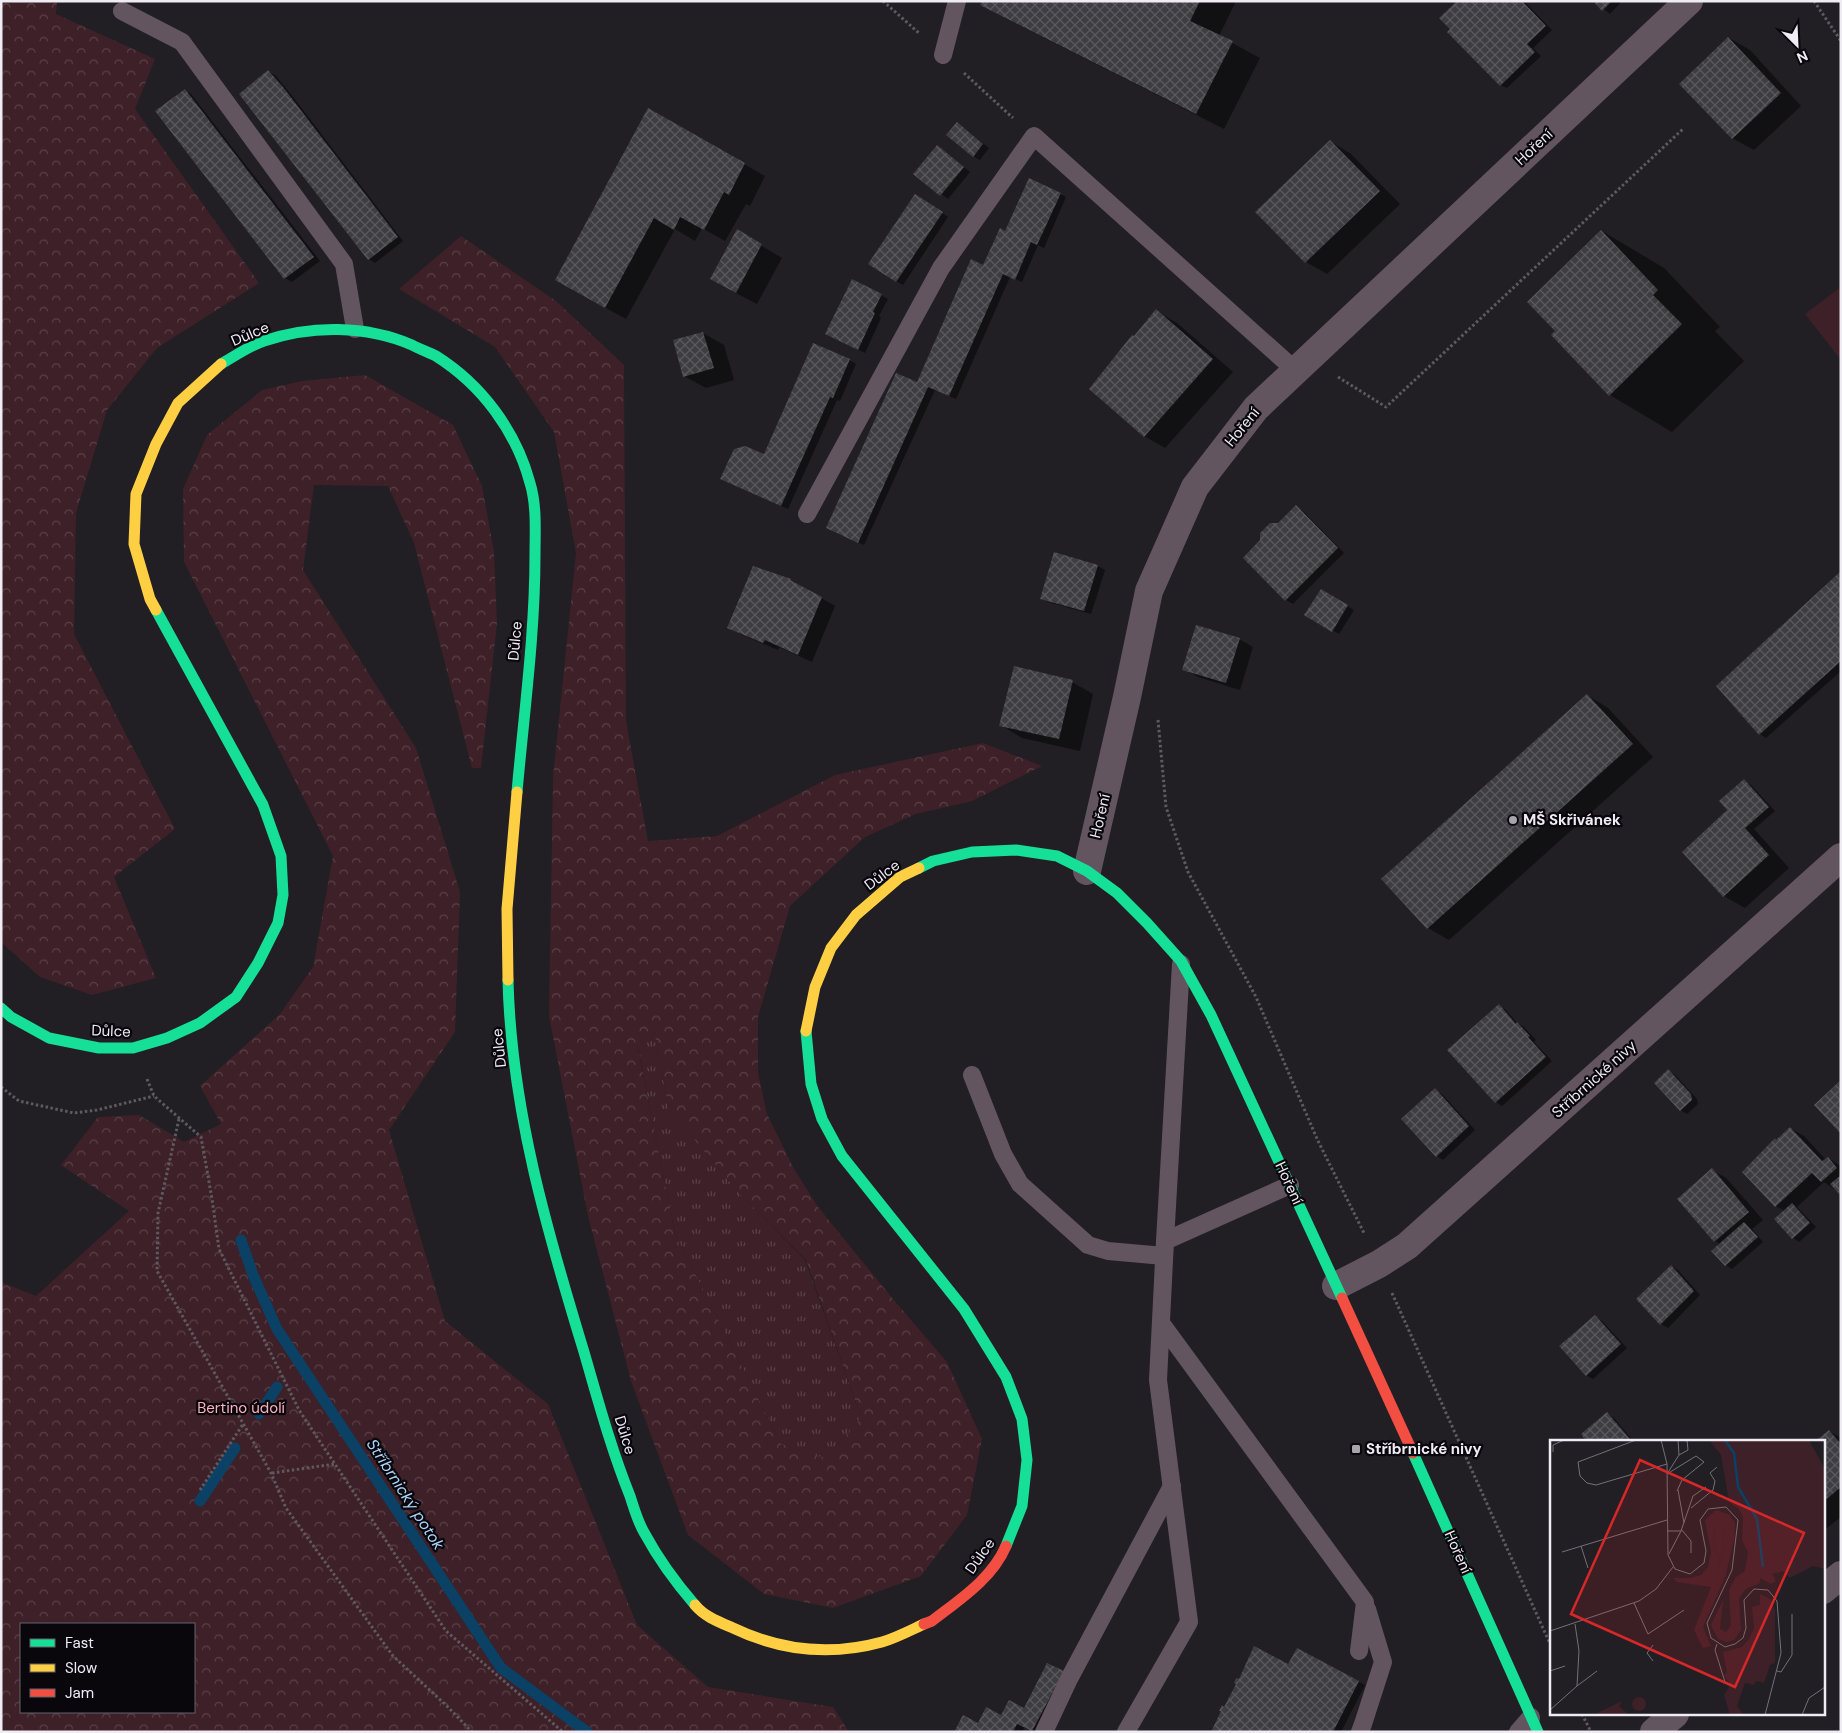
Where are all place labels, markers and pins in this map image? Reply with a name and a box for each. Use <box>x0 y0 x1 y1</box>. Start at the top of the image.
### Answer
place label: MŠ Skřivánek <box>1523 810 1621 830</box>
marker: MŠ Skřivánek <box>1507 814 1519 826</box>
place label: Stříbrnické nivy <box>1366 1439 1482 1459</box>
marker: Stříbrnické nivy <box>1350 1443 1362 1455</box>

